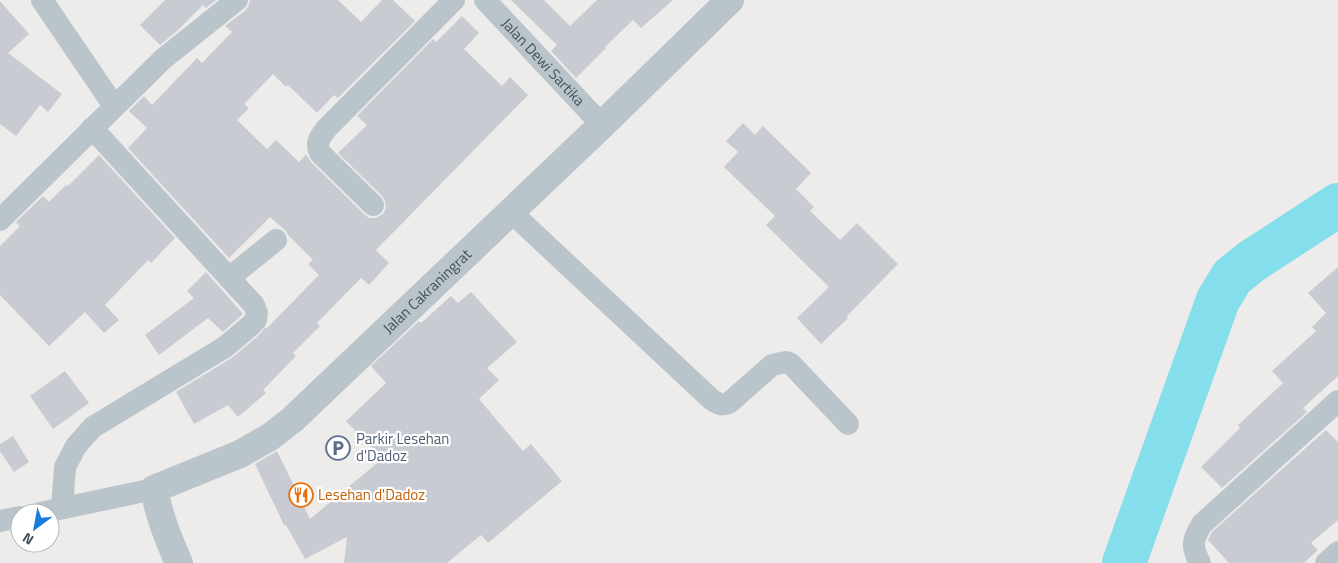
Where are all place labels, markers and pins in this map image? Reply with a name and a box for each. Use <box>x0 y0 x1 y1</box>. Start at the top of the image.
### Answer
place label: Parkir Lesehan d'Dadoz <box>356 427 449 467</box>
parking icon: Parkir Lesehan d'Dadoz <box>325 435 351 461</box>
restaurant icon: Lesehan d'Dadoz <box>288 482 314 508</box>
place label: Lesehan d'Dadoz <box>318 483 425 506</box>

